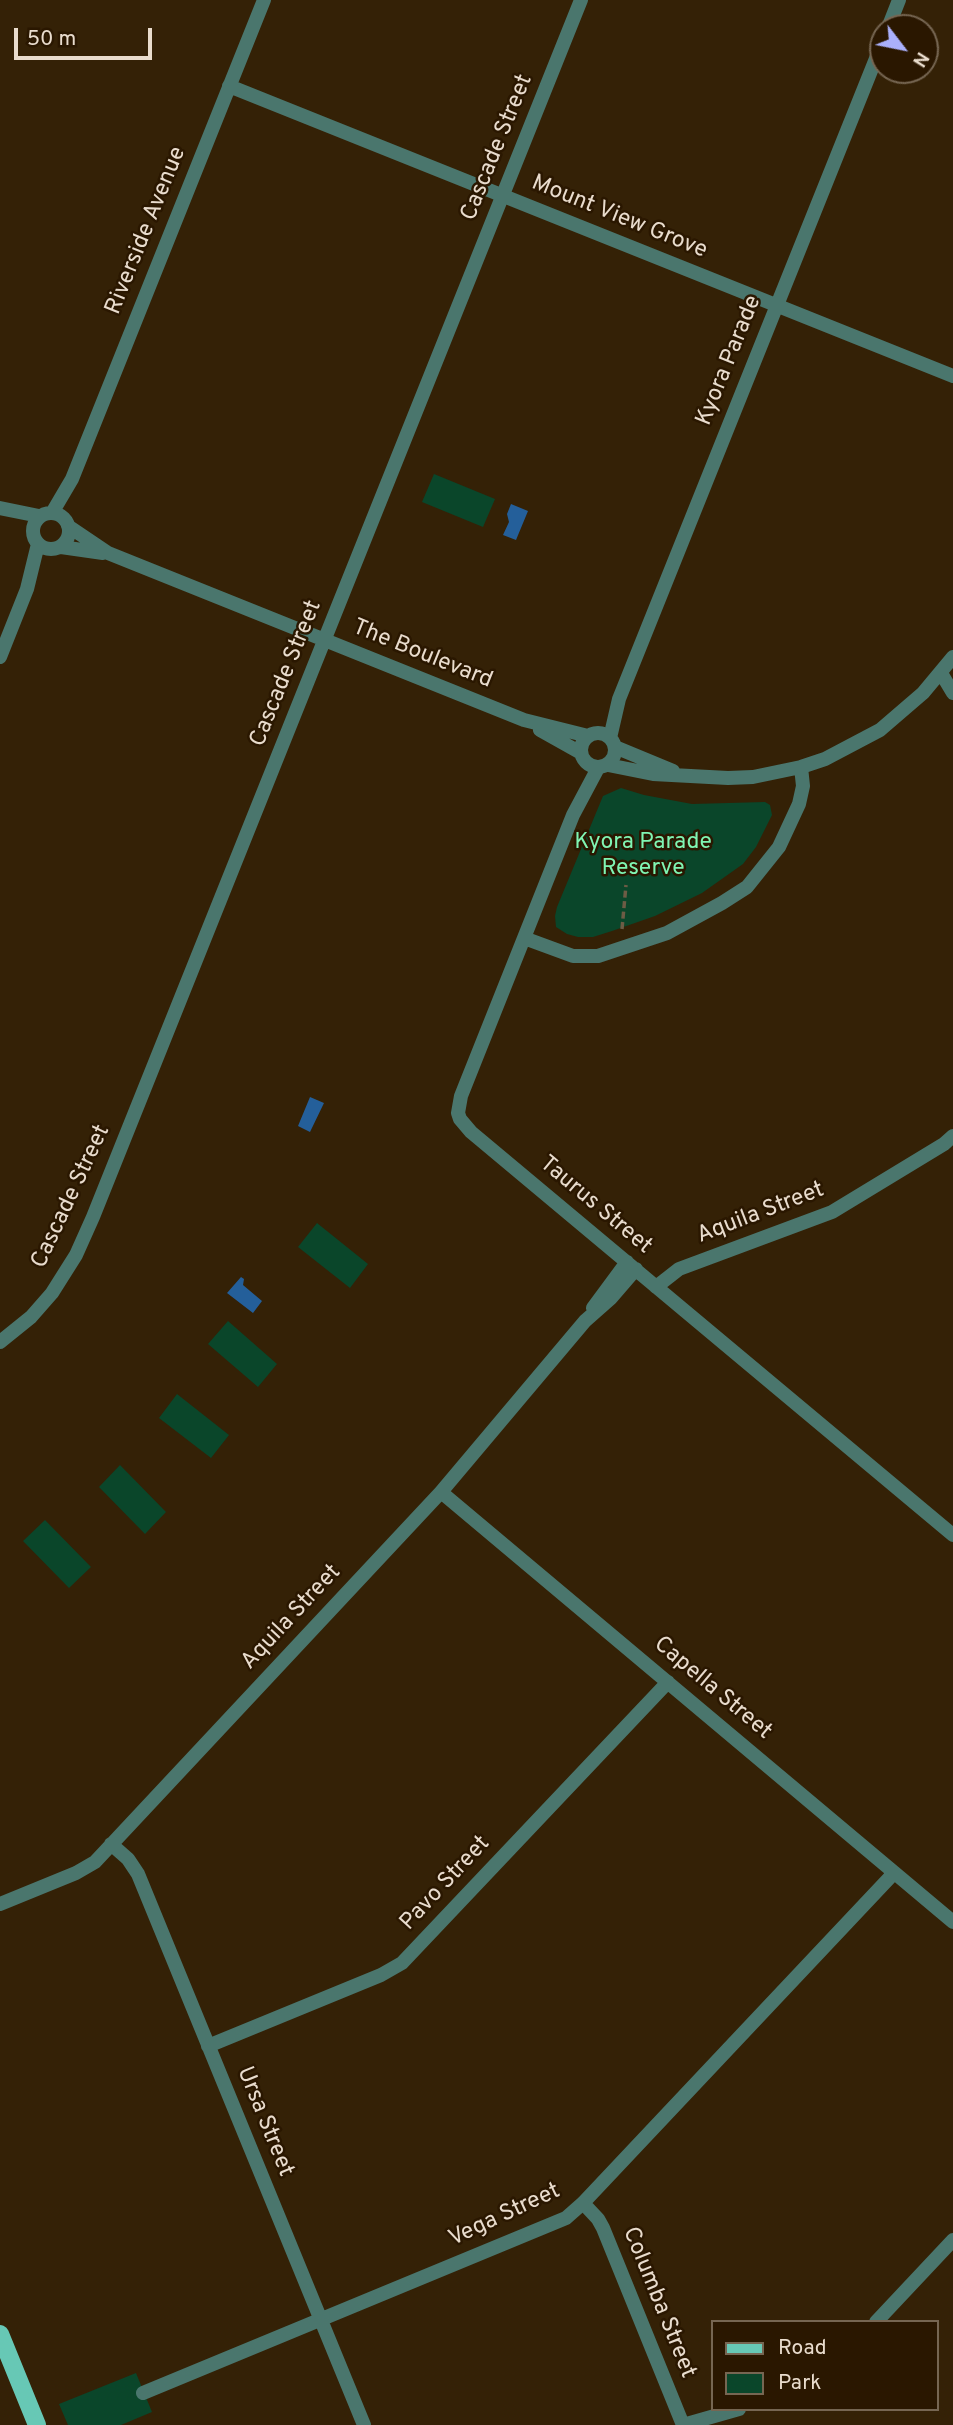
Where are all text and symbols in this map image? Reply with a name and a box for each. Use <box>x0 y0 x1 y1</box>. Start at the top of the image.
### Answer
scale bar <box>18 14 156 58</box>
north arrow <box>869 14 939 84</box>
text: 50 m <box>27 26 76 53</box>
text: N <box>906 47 934 71</box>
street label: Cascade Street <box>456 71 540 225</box>
street label: Riverside Avenue <box>101 143 193 319</box>
street label: Mount View Grove <box>527 170 711 266</box>
street label: Kyora Parade <box>691 292 769 430</box>
street label: Cascade Street <box>245 597 329 751</box>
street label: The Boulevard <box>348 614 496 696</box>
park label: Kyora Parade Reserve <box>574 829 712 883</box>
street label: Cascade Street <box>27 1121 117 1273</box>
street label: Taurus Street <box>533 1151 657 1261</box>
street label: Aquila Street <box>694 1177 828 1251</box>
street label: Aquila Street <box>236 1560 348 1676</box>
street label: Capella Street <box>647 1632 777 1746</box>
street label: Pavo Street <box>395 1831 497 1937</box>
street label: Ursa Street <box>229 2063 299 2181</box>
street label: Vega Street <box>445 2178 565 2254</box>
street label: Columba Street <box>615 2223 701 2383</box>
legend <box>712 2320 939 2411</box>
text: Road <box>778 2335 827 2362</box>
text: Park <box>778 2370 821 2397</box>

